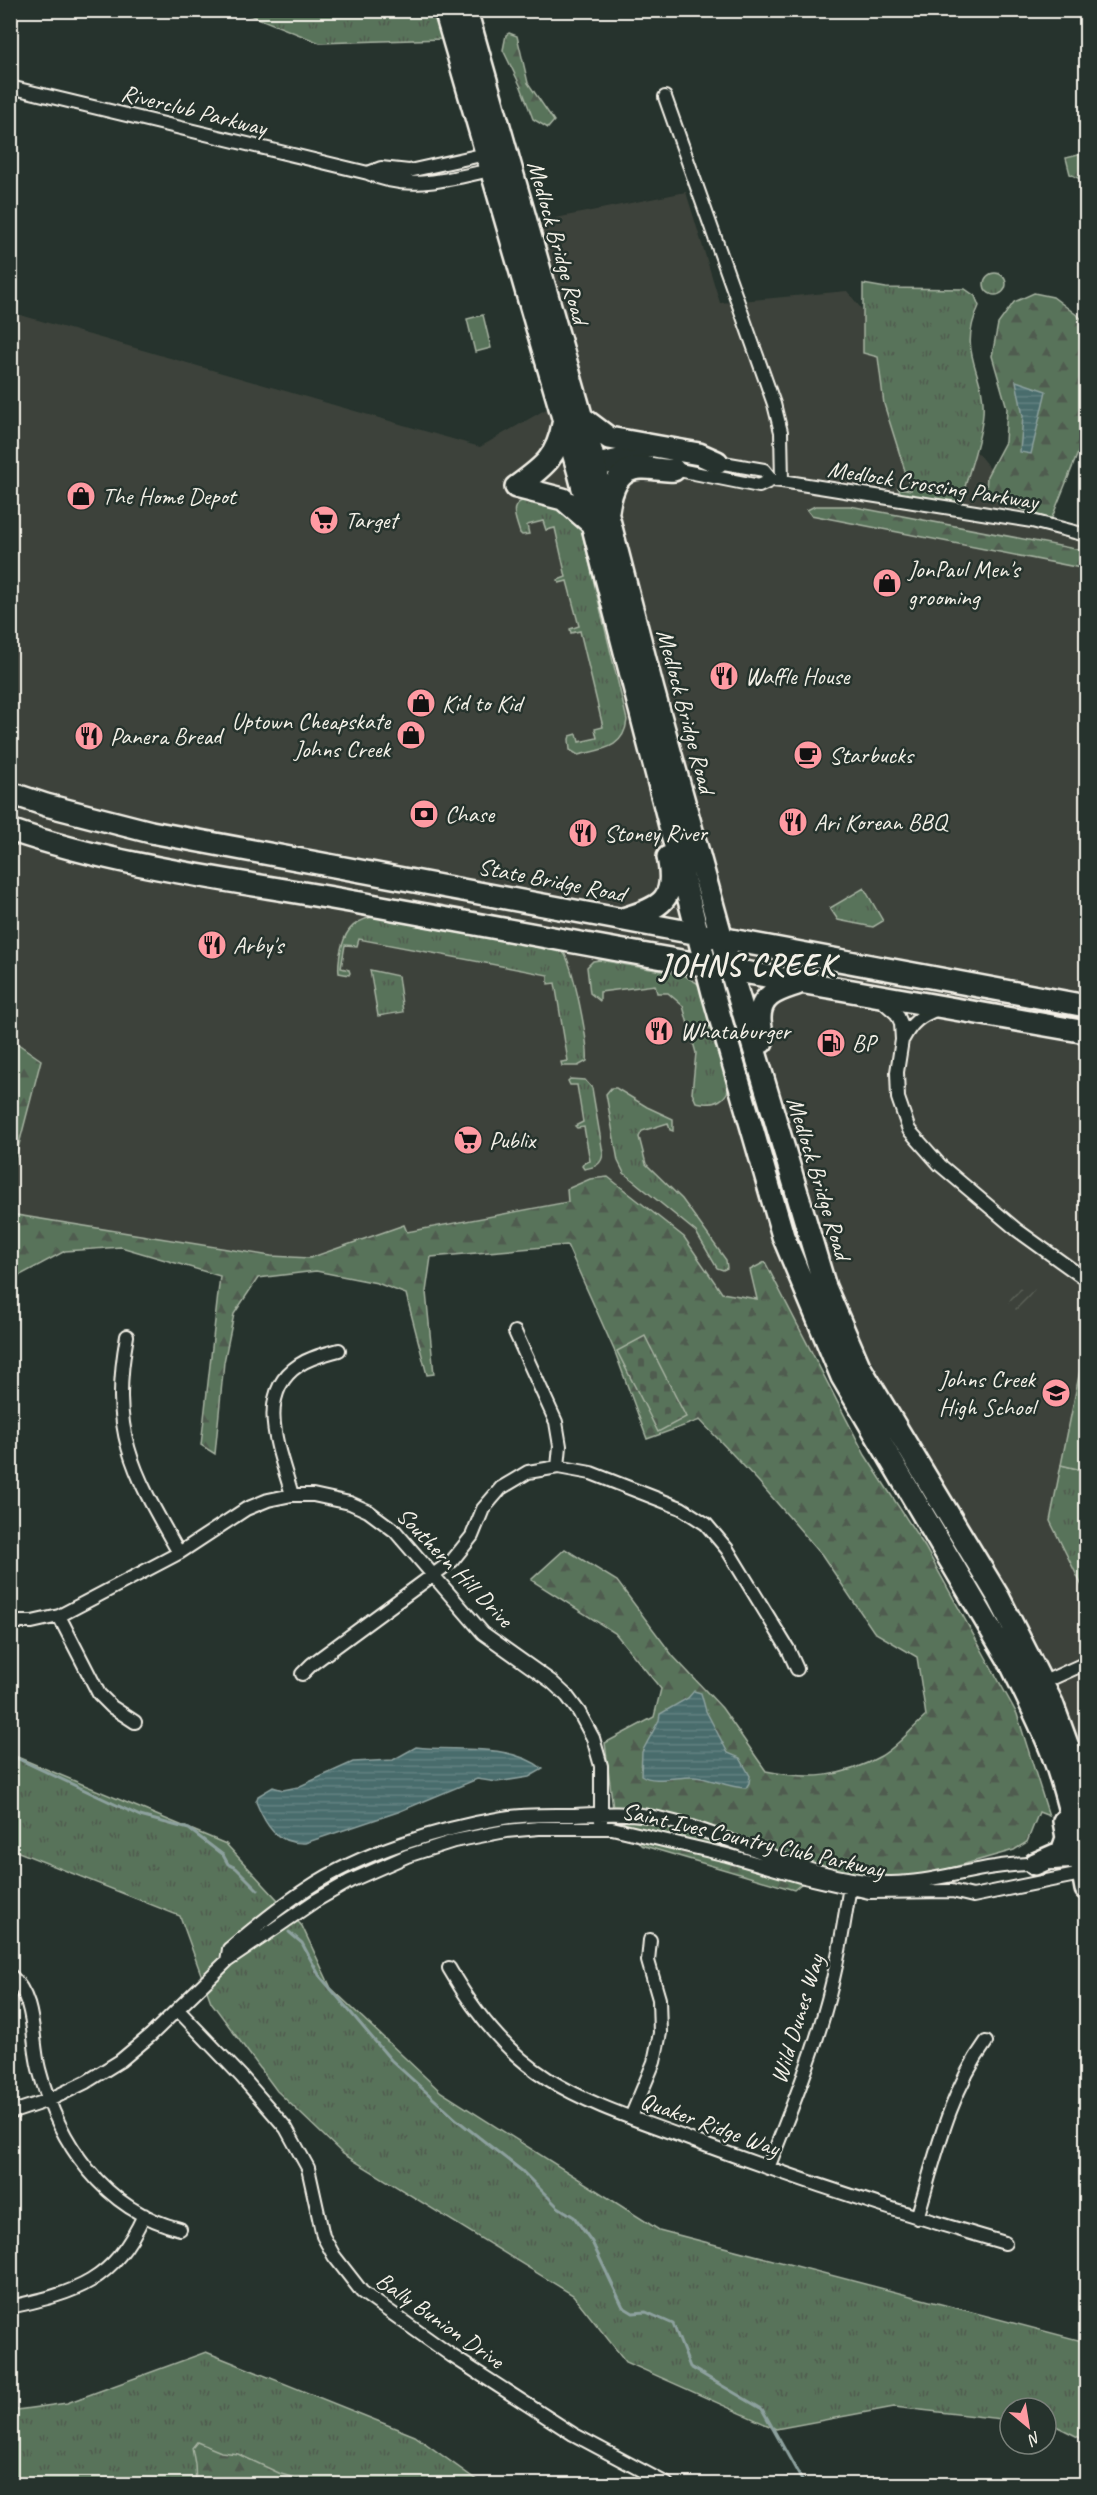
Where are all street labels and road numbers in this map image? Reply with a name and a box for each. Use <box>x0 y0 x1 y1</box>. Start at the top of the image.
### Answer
street label: Riverclub Parkway <box>118 77 271 143</box>
street label: Medlock Bridge Road <box>520 157 597 330</box>
street label: Medlock Crossing Parkway <box>826 454 1042 517</box>
street label: Medlock Bridge Road <box>650 626 723 800</box>
street label: State Bridge Road <box>476 851 632 910</box>
street label: Medlock Bridge Road <box>780 1093 859 1266</box>
street label: Southern Hill Drive <box>390 1501 521 1635</box>
street label: Saint Ives Country Club Parkway <box>619 1795 889 1885</box>
street label: Wild Dunes Way <box>763 1949 831 2087</box>
street label: Quaker Ridge Way <box>636 2085 785 2164</box>
street label: Bally Bunion Drive <box>370 2265 512 2376</box>

